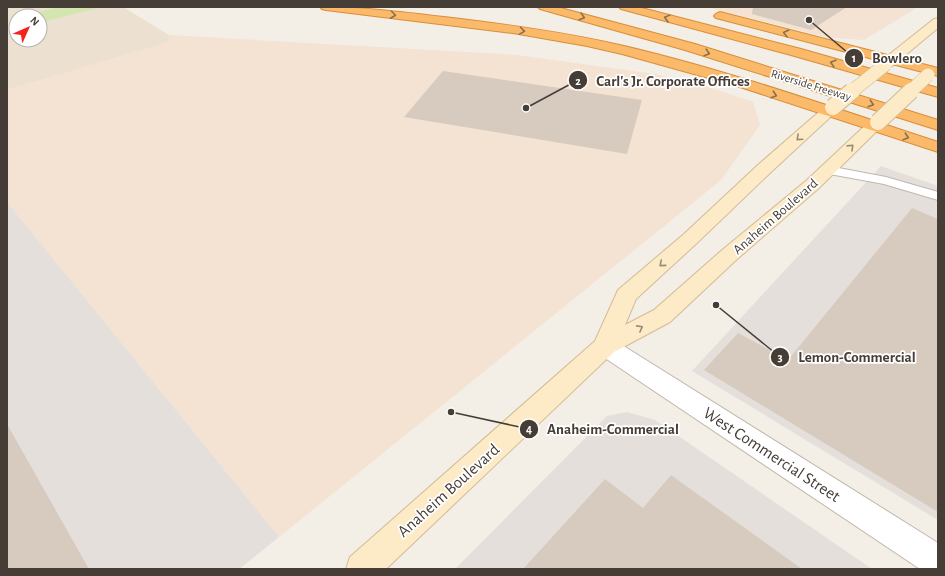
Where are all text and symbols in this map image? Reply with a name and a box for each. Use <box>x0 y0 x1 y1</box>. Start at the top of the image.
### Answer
north arrow <box>8 8 48 48</box>
one-way arrow <box>390 10 396 19</box>
one-way arrow <box>579 13 585 21</box>
one-way arrow <box>664 14 671 23</box>
text: N <box>28 15 41 28</box>
one-way arrow <box>519 26 525 35</box>
one-way arrow <box>783 29 789 37</box>
callout: Bowlero <box>844 45 930 72</box>
one-way arrow <box>703 48 710 57</box>
text: Bowlero <box>872 51 922 66</box>
text: 1 <box>852 52 856 64</box>
one-way arrow <box>830 59 837 68</box>
callout: Carl's Jr. Corporate Offices <box>568 67 757 94</box>
street label: Riverside Freeway <box>769 67 852 104</box>
text: Carl's Jr. Corporate Offices <box>596 74 750 89</box>
text: 2 <box>575 75 581 87</box>
one-way arrow <box>771 90 778 99</box>
one-way arrow <box>868 99 875 107</box>
one-way arrow <box>902 132 909 141</box>
one-way arrow <box>796 133 803 140</box>
one-way arrow <box>846 145 854 152</box>
street label: Anaheim Boulevard <box>731 176 821 257</box>
one-way arrow <box>659 260 666 267</box>
one-way arrow <box>635 325 643 333</box>
callout: Lemon-Commercial <box>770 344 923 371</box>
text: Lemon-Commercial <box>798 350 916 365</box>
text: 3 <box>777 351 783 363</box>
street label: West Commercial Street <box>700 404 844 505</box>
callout: Anaheim-Commercial <box>519 416 687 443</box>
text: Anaheim-Commercial <box>547 422 679 437</box>
text: 4 <box>526 423 532 435</box>
street label: Anaheim Boulevard <box>394 440 503 540</box>

